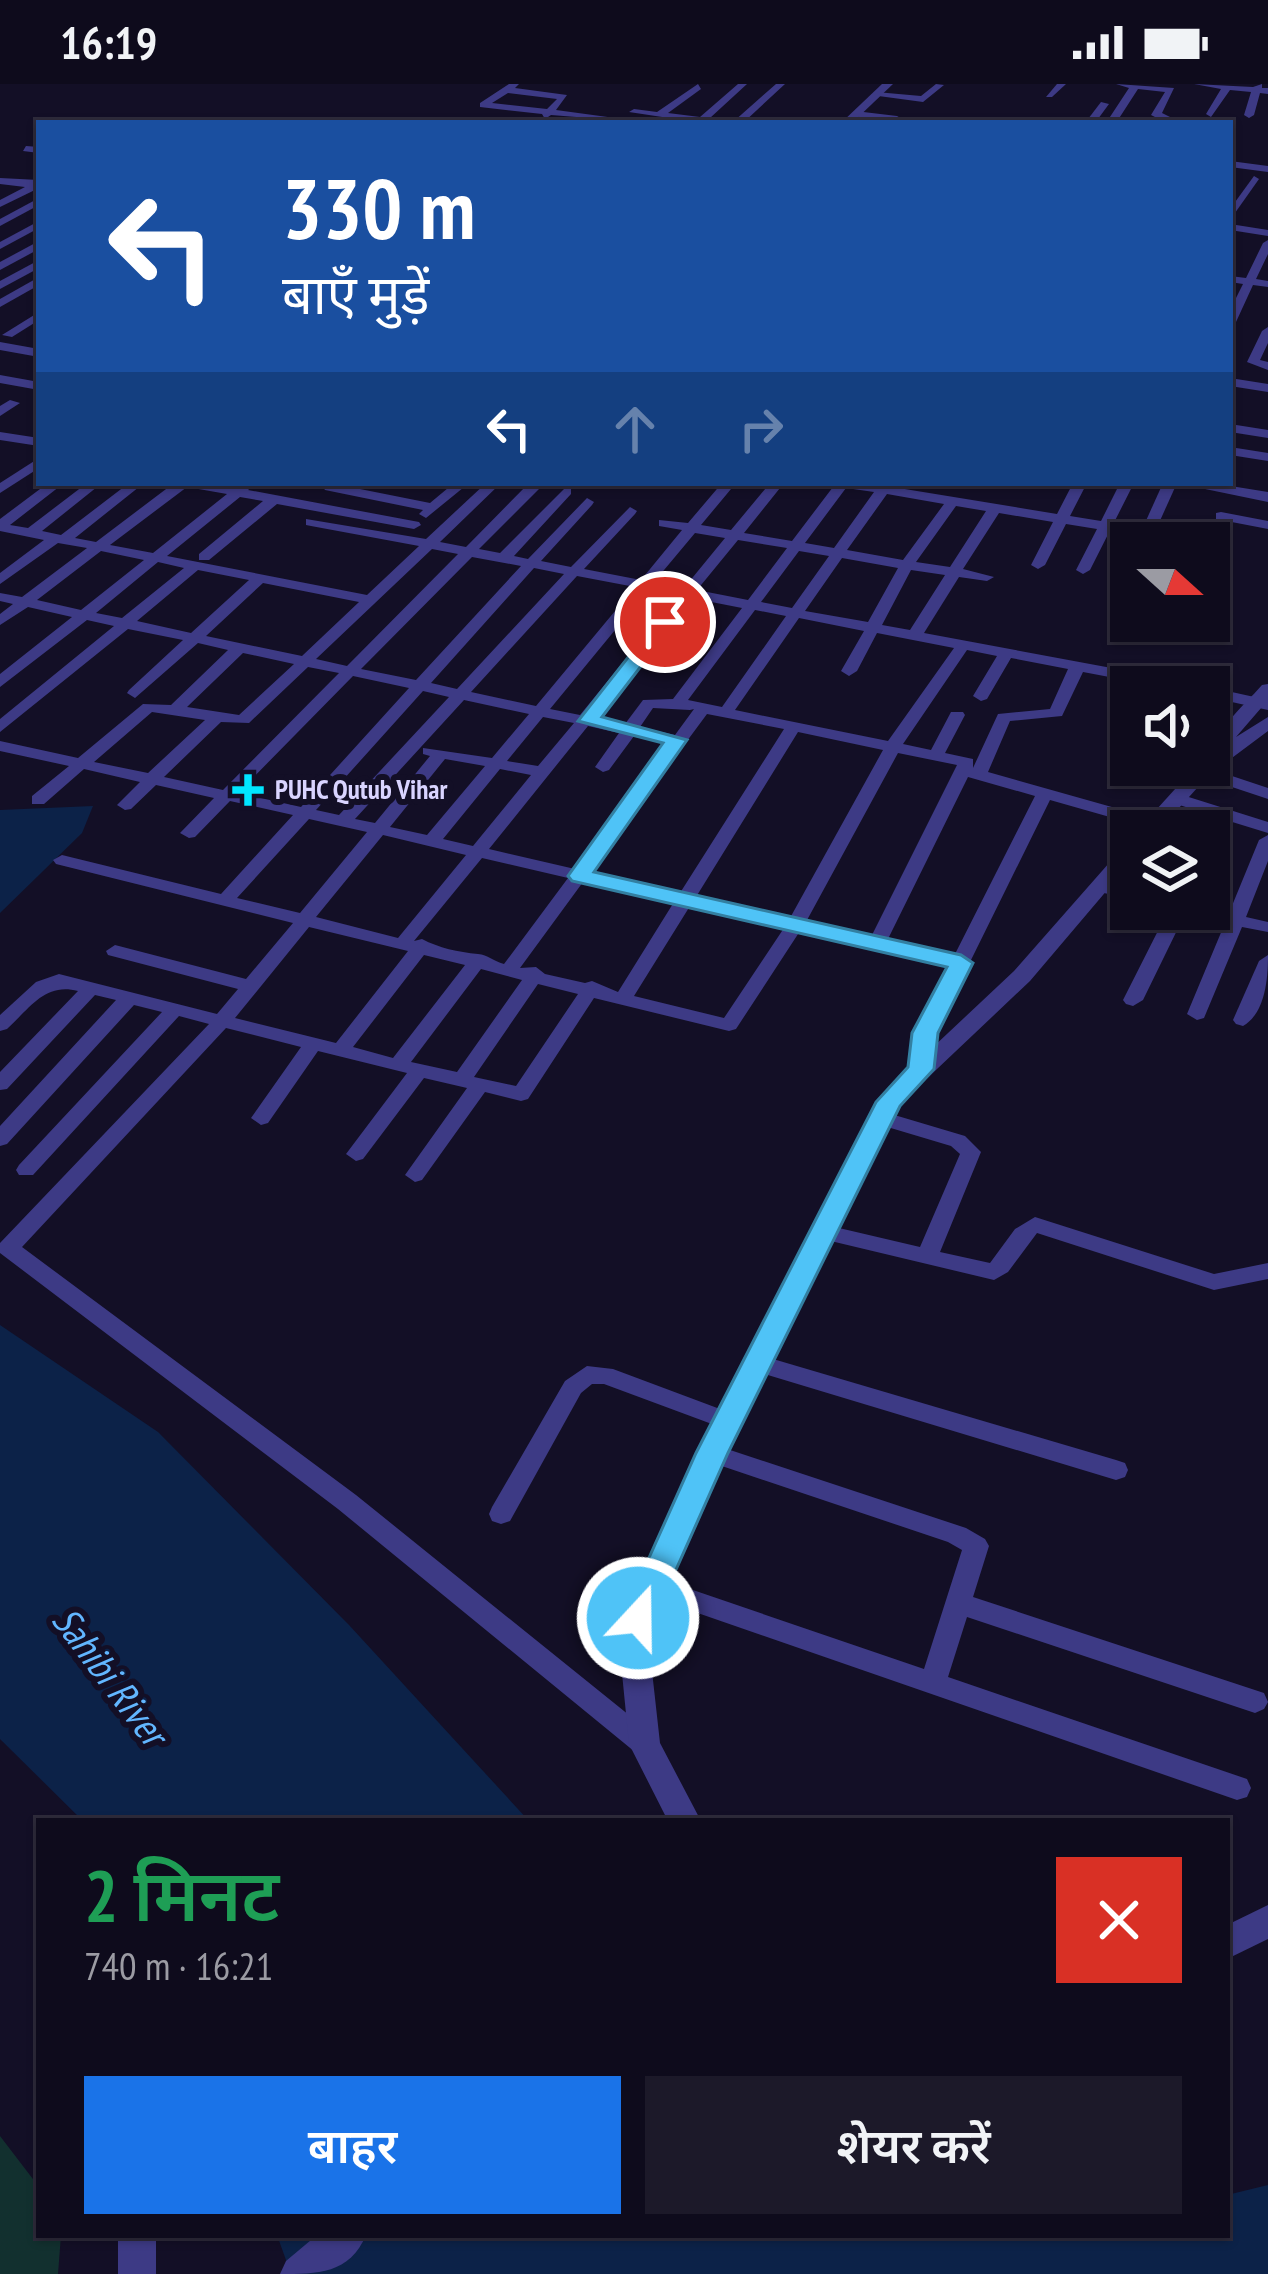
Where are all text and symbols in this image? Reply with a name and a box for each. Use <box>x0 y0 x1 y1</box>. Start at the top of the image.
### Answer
text: 16:19 <box>60 13 157 71</box>
text: 330 m <box>282 153 475 262</box>
icon: left <box>84 168 240 324</box>
text: बाएँ मुड़ें <box>282 259 429 329</box>
icon: left <box>476 396 542 462</box>
icon: ahead <box>602 396 668 462</box>
icon: right <box>728 396 794 462</box>
north arrow <box>1110 522 1230 642</box>
map controls <box>1110 522 1230 930</box>
pin <box>614 571 716 673</box>
icon: arrive <box>632 589 698 655</box>
button: sound <box>1110 666 1230 786</box>
place label: PUHC Qutub Vihar <box>275 772 447 806</box>
marker: PUHC Qutub Vihar <box>232 774 264 806</box>
button: layers <box>1110 810 1230 930</box>
position arrow <box>575 1555 701 1681</box>
water label: Sahibi River <box>42 1596 182 1759</box>
text: 2 मिनट <box>84 1848 279 1941</box>
button: close <box>1056 1857 1182 1983</box>
text: 740 m · 16:21 <box>84 1940 273 1991</box>
button: बाहर <box>84 2076 621 2214</box>
button: शेयर करें <box>645 2076 1182 2214</box>

